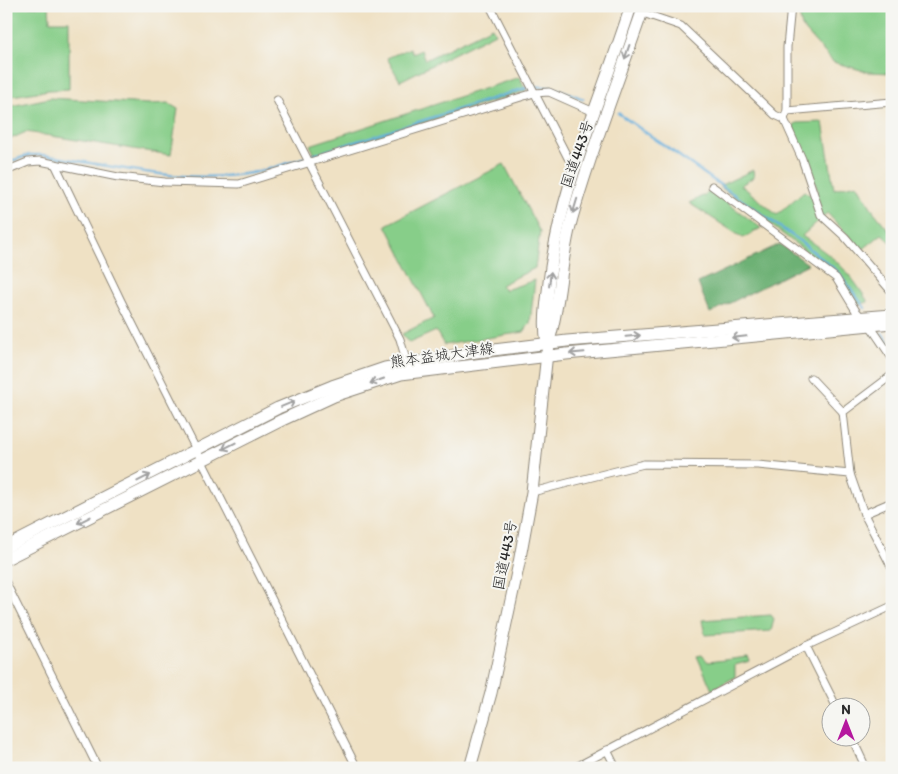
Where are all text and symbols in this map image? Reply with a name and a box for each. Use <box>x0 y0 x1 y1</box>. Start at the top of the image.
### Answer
one-way arrow <box>622 44 631 59</box>
street label: 国道443号 <box>557 117 597 191</box>
one-way arrow <box>570 198 580 214</box>
one-way arrow <box>545 271 555 287</box>
one-way arrow <box>625 331 641 340</box>
one-way arrow <box>731 332 747 342</box>
street label: 熊本益城大津線 <box>389 339 495 371</box>
one-way arrow <box>569 348 585 357</box>
one-way arrow <box>370 377 386 386</box>
one-way arrow <box>281 399 296 408</box>
one-way arrow <box>222 442 237 451</box>
one-way arrow <box>136 473 151 482</box>
one-way arrow <box>77 516 92 525</box>
street label: 国道443号 <box>489 518 521 592</box>
north arrow <box>820 696 870 746</box>
text: N <box>841 701 851 718</box>

